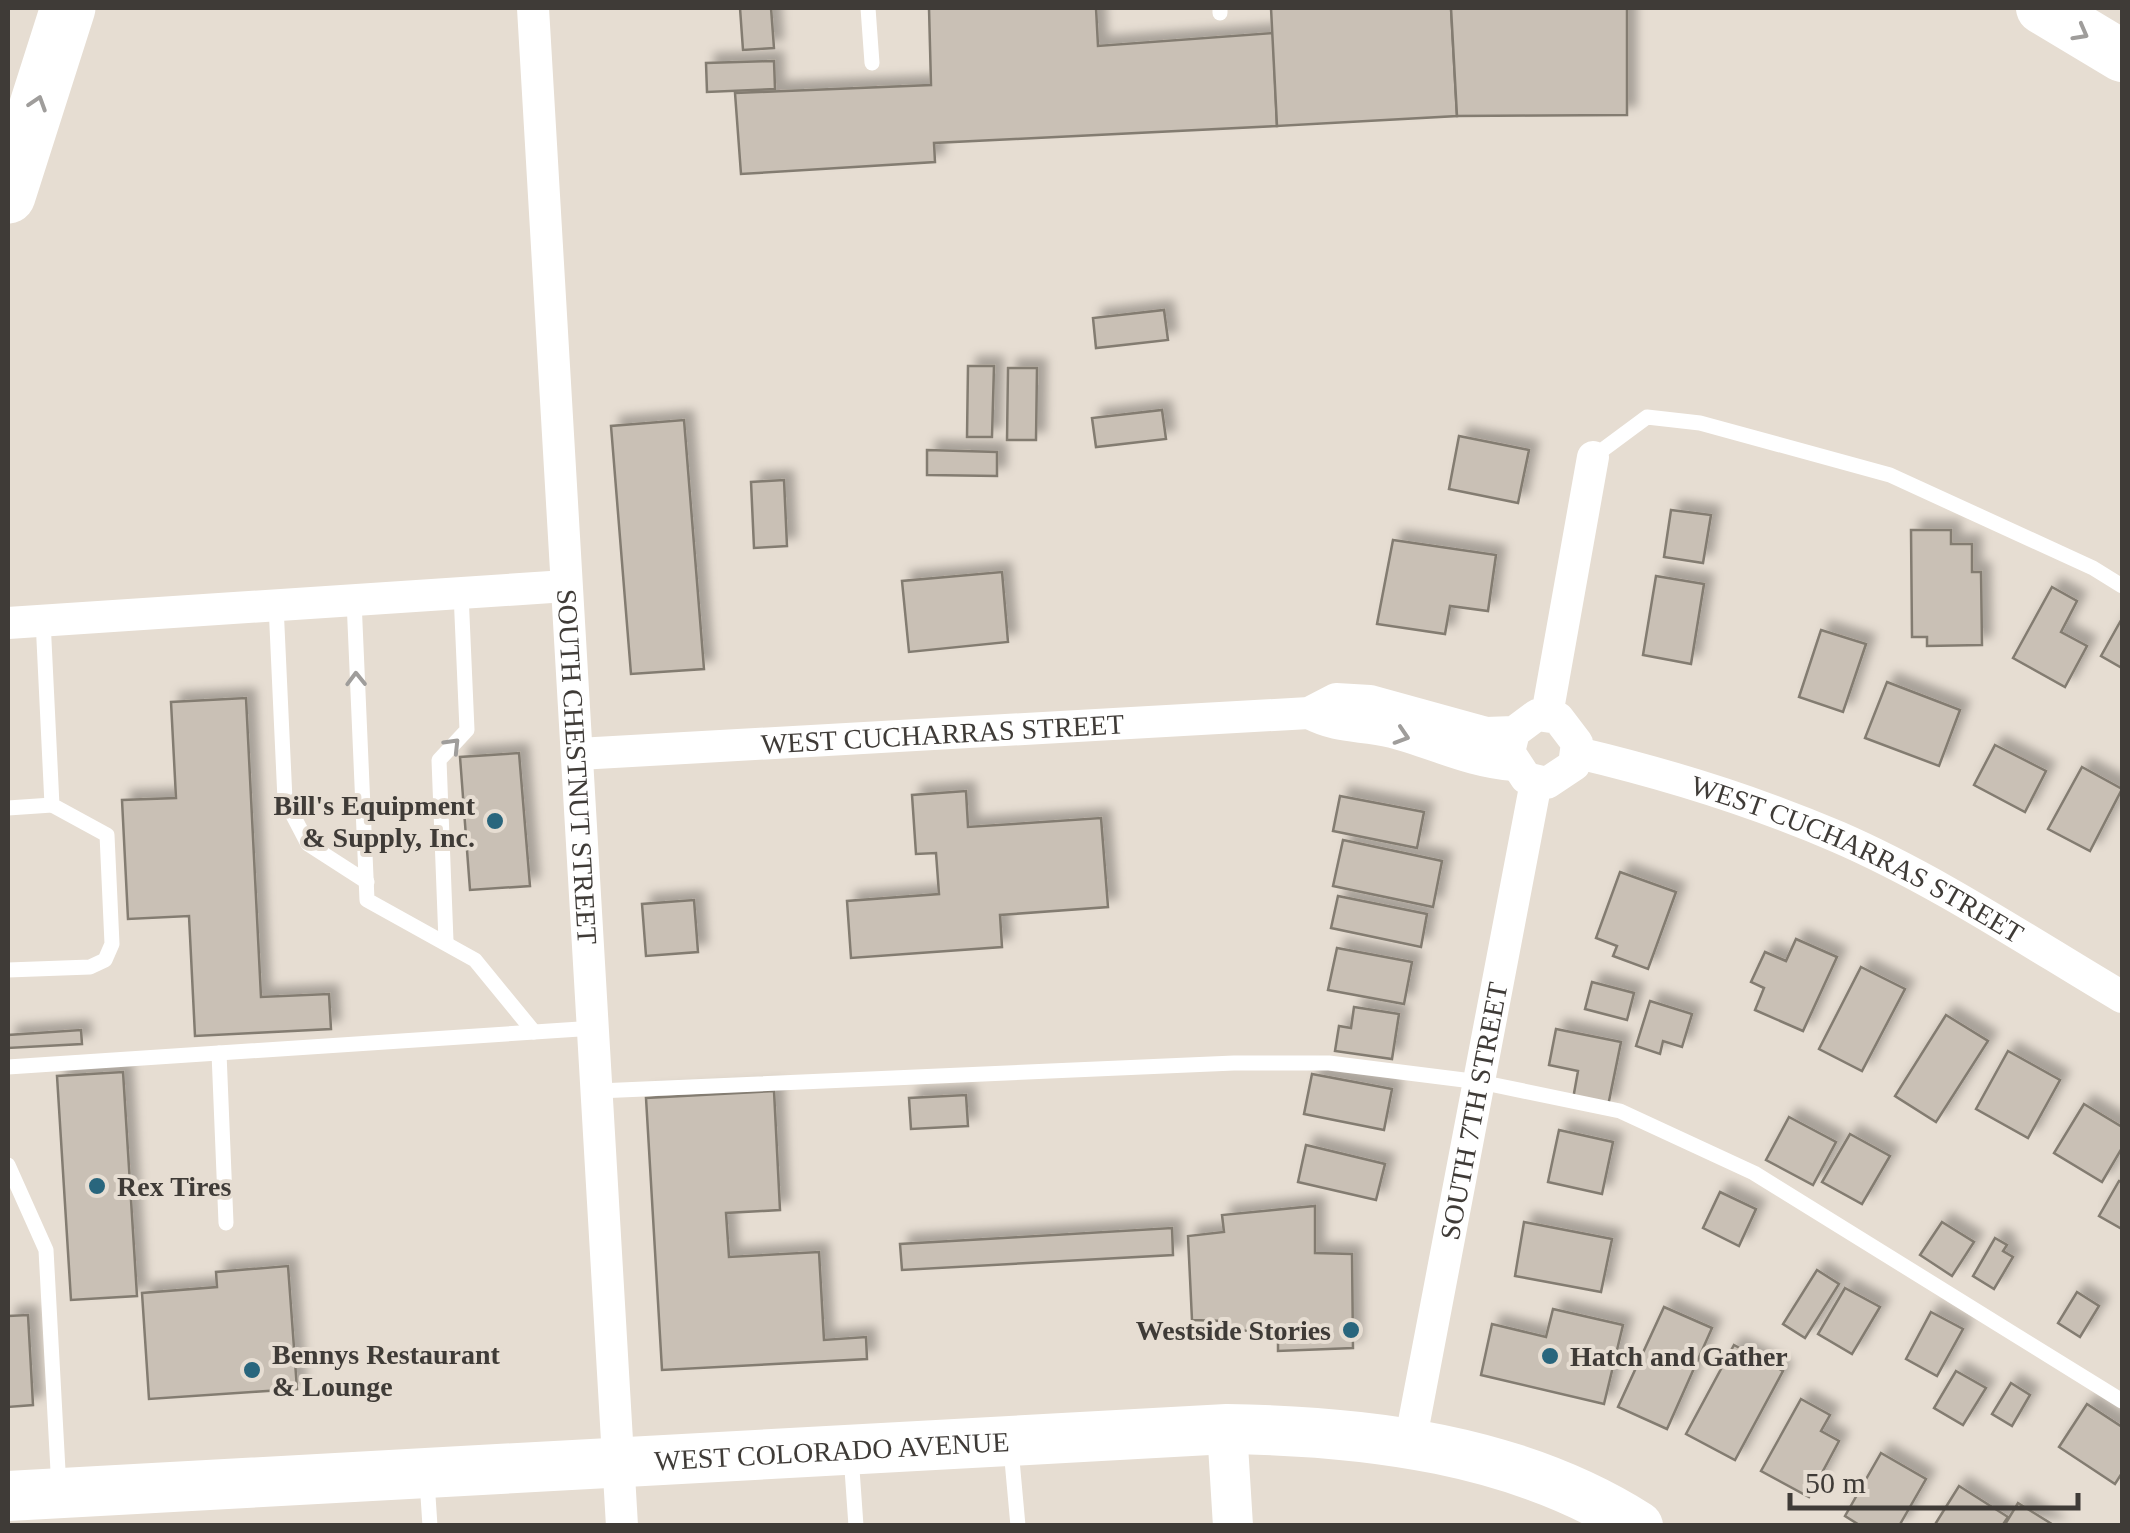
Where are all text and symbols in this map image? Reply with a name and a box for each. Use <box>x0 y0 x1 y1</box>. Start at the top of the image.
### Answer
one-way arrow <box>2071 21 2089 41</box>
one-way arrow <box>26 96 46 113</box>
street label: SOUTH CHESTNUT STREET <box>551 588 603 945</box>
one-way arrow <box>346 671 367 687</box>
street label: WEST CUCHARRAS STREET <box>760 708 1125 760</box>
one-way arrow <box>1392 725 1409 745</box>
one-way arrow <box>441 738 459 756</box>
street label: WEST CUCHARRAS STREET <box>1687 769 2029 950</box>
place label: Bill's Equipment & Supply, Inc. <box>273 790 476 853</box>
marker: Bill's Equipment & Supply, Inc. <box>484 810 506 832</box>
street label: SOUTH 7TH STREET <box>1434 980 1513 1242</box>
place label: Rex Tires <box>117 1171 231 1202</box>
marker: Rex Tires <box>86 1175 108 1197</box>
place label: Westside Stories <box>1136 1315 1331 1346</box>
marker: Westside Stories <box>1340 1319 1362 1341</box>
place label: Bennys Restaurant & Lounge <box>272 1339 501 1402</box>
place label: Hatch and Gather <box>1570 1341 1788 1372</box>
marker: Hatch and Gather <box>1539 1345 1561 1367</box>
marker: Bennys Restaurant & Lounge <box>241 1359 263 1381</box>
street label: WEST COLORADO AVENUE <box>653 1426 1010 1476</box>
scale bar <box>1790 1448 2078 1510</box>
text: 50 m <box>1805 1466 1866 1499</box>

